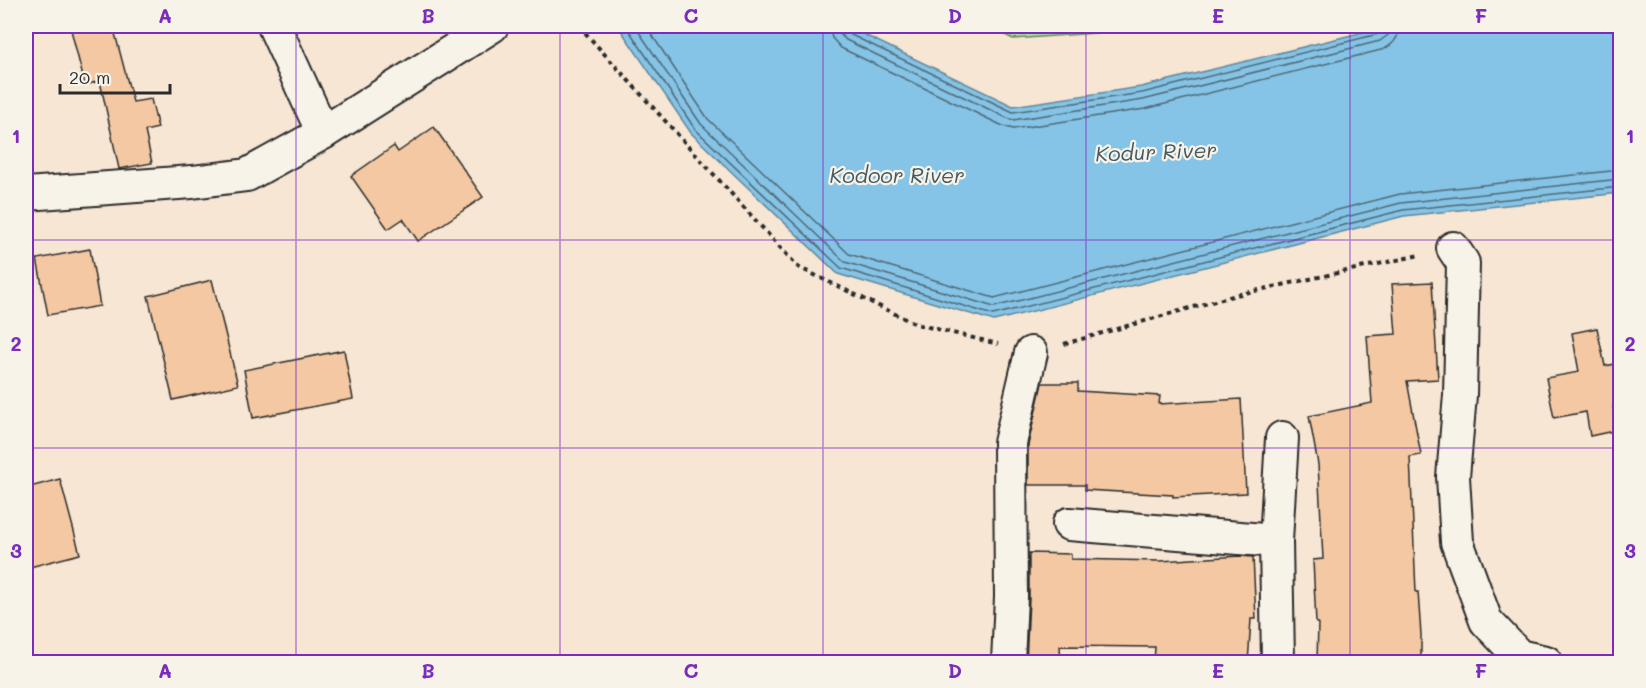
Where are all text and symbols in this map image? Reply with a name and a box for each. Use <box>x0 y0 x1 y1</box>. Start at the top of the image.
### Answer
text: A <box>158 2 172 28</box>
text: B <box>421 2 435 28</box>
text: C <box>684 2 699 28</box>
text: D <box>948 2 962 28</box>
text: E <box>1212 2 1224 28</box>
text: F <box>1475 2 1488 28</box>
scale bar <box>60 57 170 95</box>
text: 20 m <box>69 65 110 89</box>
text: 1 <box>12 122 20 148</box>
text: 1 <box>1626 122 1634 148</box>
water label: Kodur River <box>1095 135 1217 167</box>
water label: Kodoor River <box>829 161 965 188</box>
text: 2 <box>10 330 22 356</box>
text: 2 <box>1624 330 1636 356</box>
text: 3 <box>10 537 22 563</box>
text: 3 <box>1624 537 1636 563</box>
text: A <box>158 657 172 683</box>
text: B <box>421 657 435 683</box>
text: C <box>684 657 699 683</box>
text: D <box>948 657 962 683</box>
text: E <box>1212 657 1224 683</box>
text: F <box>1475 657 1488 683</box>

